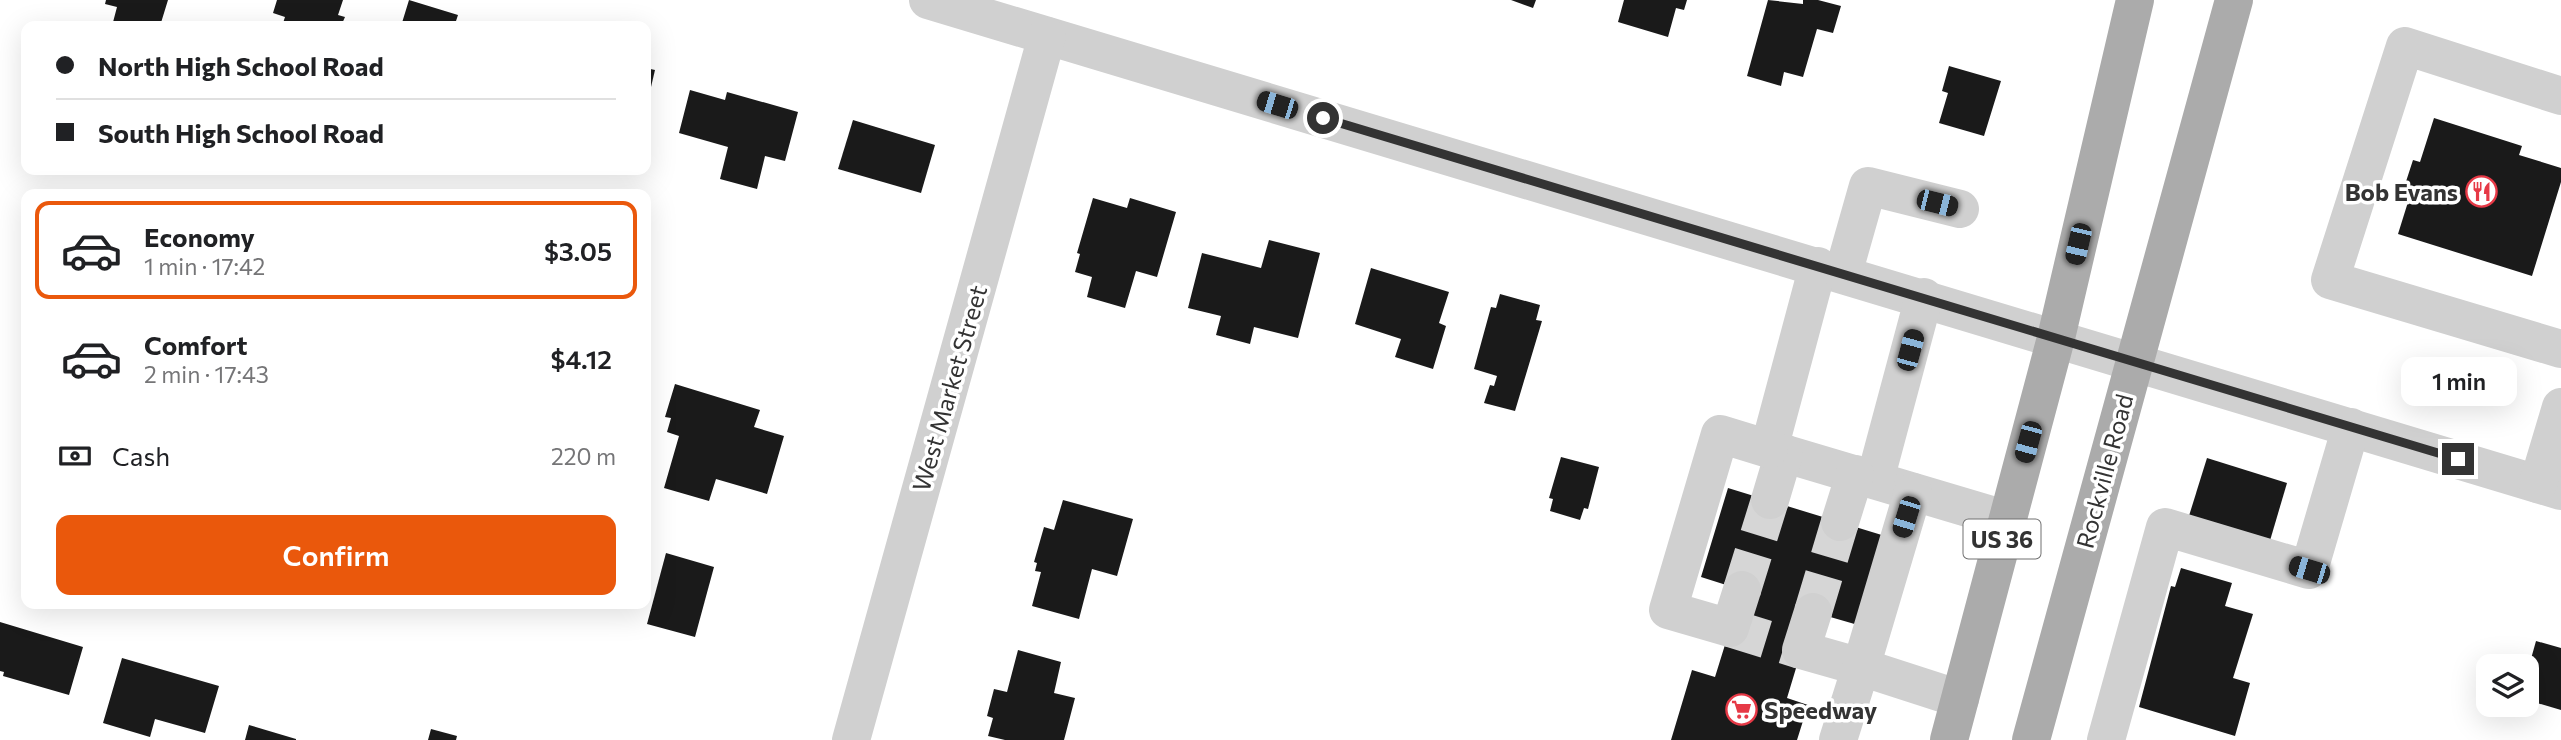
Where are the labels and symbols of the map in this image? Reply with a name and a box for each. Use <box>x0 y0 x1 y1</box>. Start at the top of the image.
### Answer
car <box>1254 89 1301 121</box>
route start <box>1307 102 1339 134</box>
restaurant icon: Bob Evans <box>2464 174 2498 208</box>
place label: Bob Evans <box>2345 177 2458 206</box>
car <box>1915 188 1960 218</box>
car <box>2064 221 2093 267</box>
street label: West Market Street <box>906 282 992 494</box>
car <box>1895 327 1926 373</box>
callout: 1 min <box>2400 358 2516 406</box>
street label: Rockville Road <box>2069 391 2139 551</box>
car <box>2013 419 2044 465</box>
route end <box>2442 443 2474 475</box>
car <box>1890 494 1923 540</box>
road number: US 36 <box>1964 520 2040 558</box>
car <box>2286 554 2333 586</box>
supermarket icon: Speedway <box>1724 692 1758 726</box>
place label: Speedway <box>1764 695 1877 724</box>

